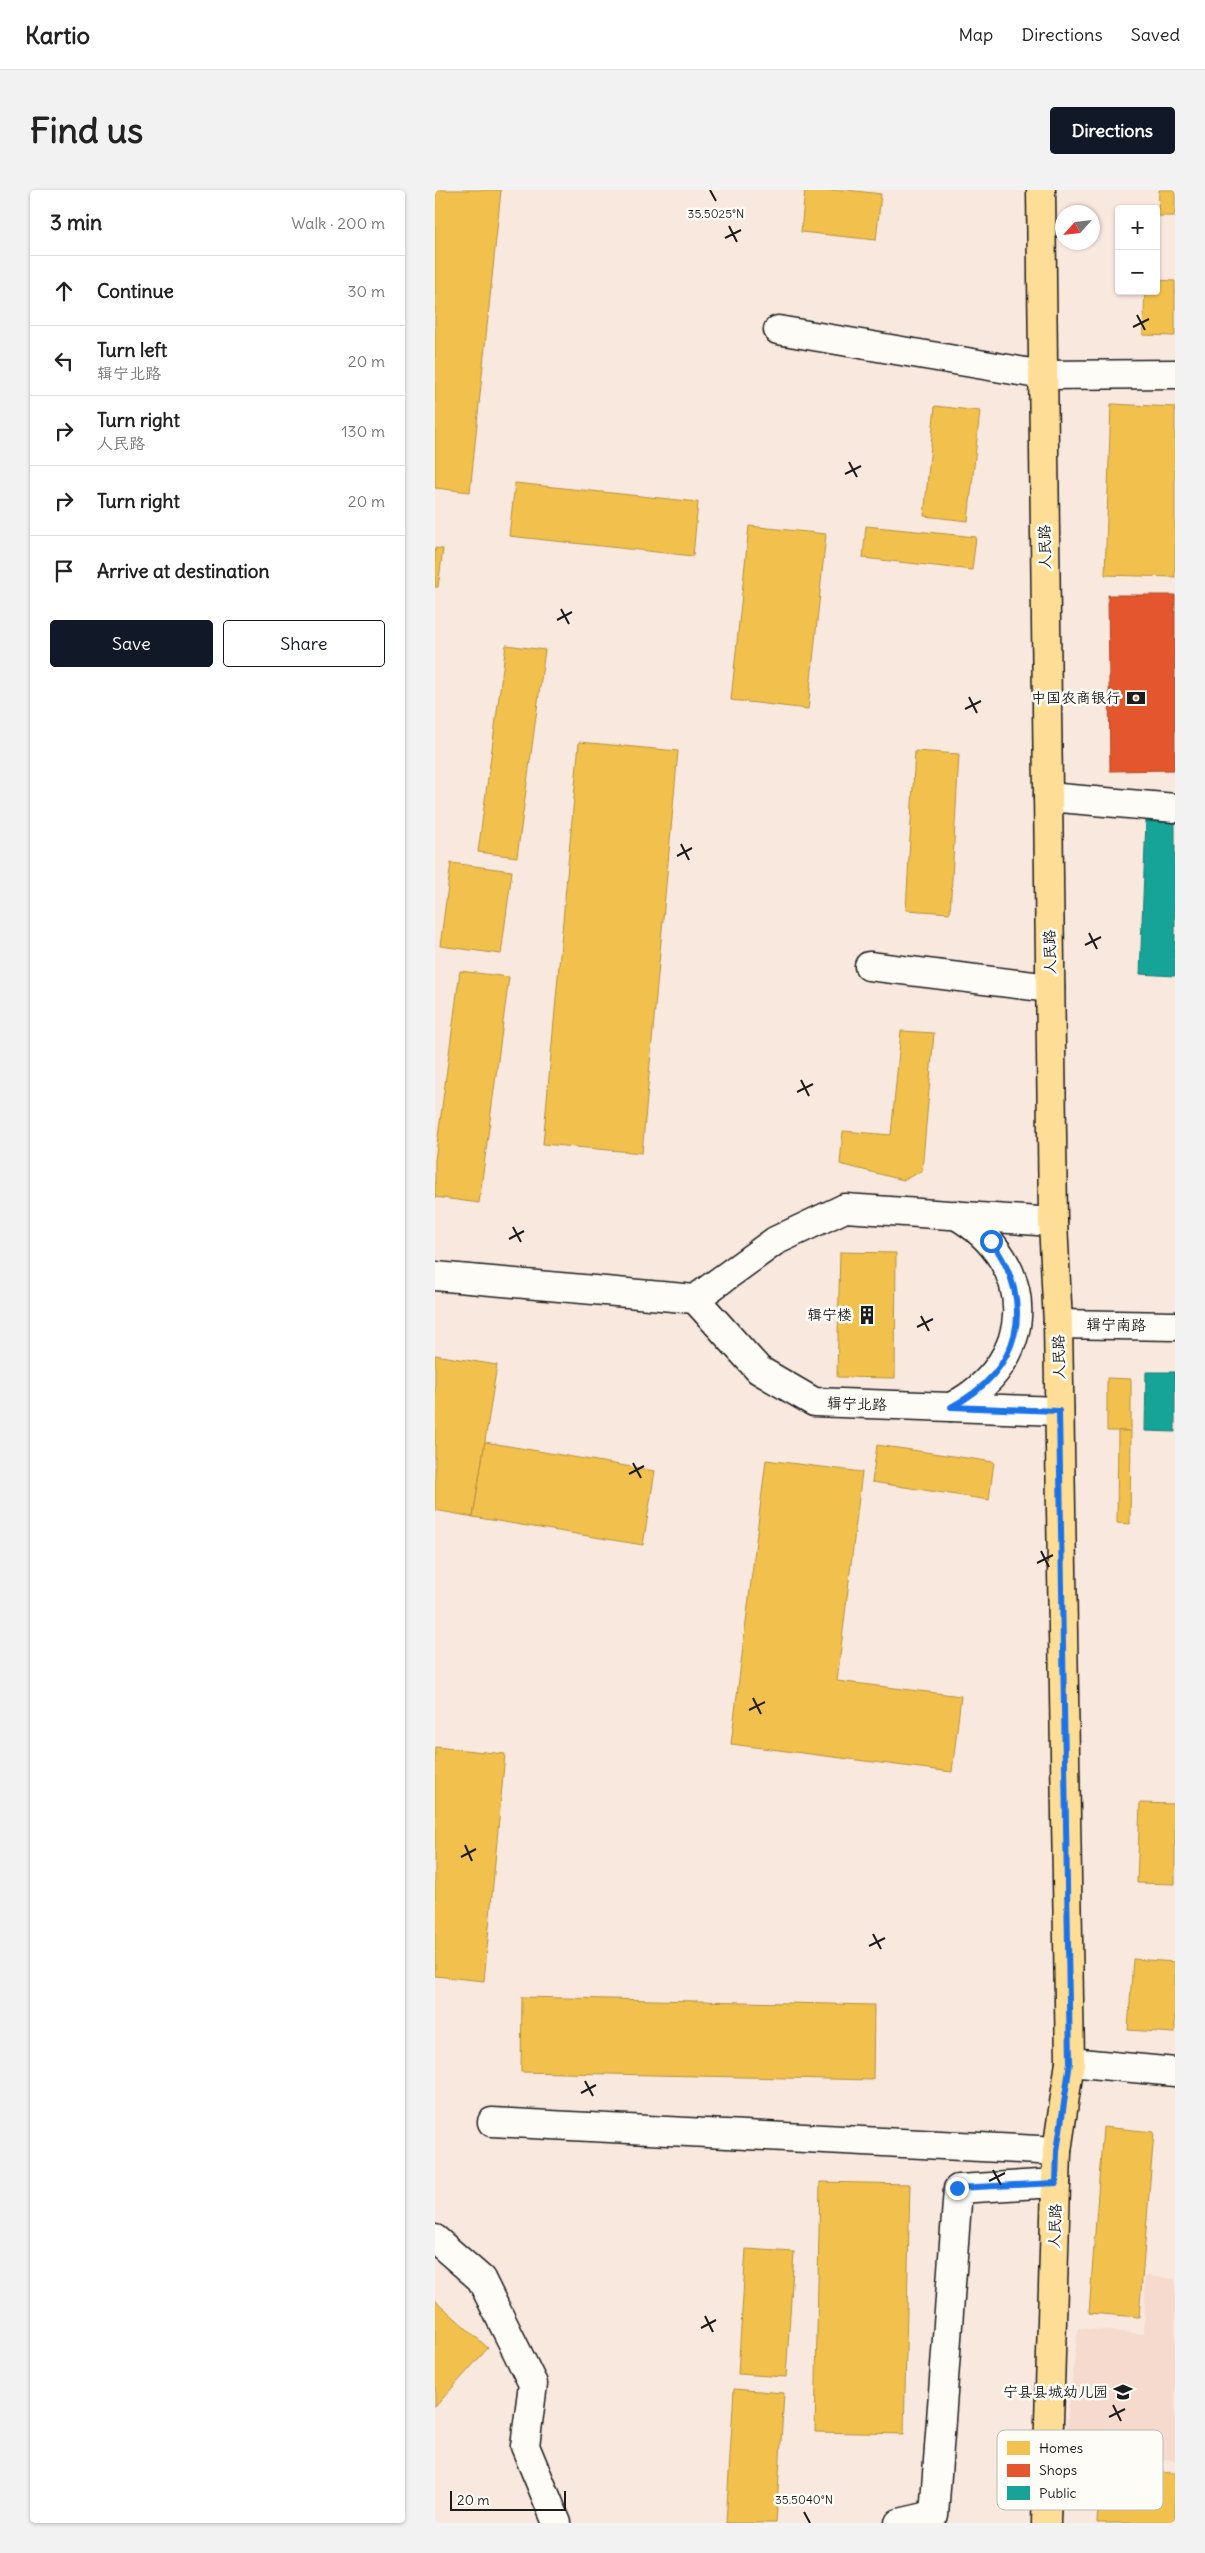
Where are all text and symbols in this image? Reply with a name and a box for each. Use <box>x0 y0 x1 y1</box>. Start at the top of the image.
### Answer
text: Kartio <box>25 20 90 50</box>
text: Map <box>958 23 993 46</box>
text: Directions <box>1021 23 1103 46</box>
text: Saved <box>1131 23 1180 46</box>
button: Directions <box>1050 107 1175 154</box>
text: Find us <box>30 108 143 152</box>
north arrow <box>1055 205 1100 250</box>
map controls <box>1115 205 1160 295</box>
button: + <box>1115 205 1160 250</box>
text: 35.5025°N <box>688 206 744 221</box>
text: 3 min <box>50 209 102 236</box>
text: Walk · 200 m <box>291 213 385 233</box>
button: − <box>1115 250 1160 295</box>
icon: ahead <box>50 277 78 305</box>
text: Continue <box>97 279 174 303</box>
text: 30 m <box>348 281 385 301</box>
text: Turn left <box>97 338 167 362</box>
icon: left <box>50 347 78 375</box>
text: 20 m <box>348 351 385 371</box>
text: 辑宁北路 <box>97 363 161 383</box>
text: Turn right <box>97 408 180 432</box>
icon: right <box>50 417 78 445</box>
text: 130 m <box>341 421 385 441</box>
text: 人民路 <box>97 433 145 453</box>
icon: right <box>50 487 78 515</box>
text: Turn right <box>97 489 180 513</box>
text: 20 m <box>348 491 385 511</box>
street label: 人民路 <box>1035 524 1054 570</box>
icon: arrive <box>50 557 78 585</box>
text: Arrive at destination <box>97 559 270 583</box>
button: Save <box>50 620 213 667</box>
button: Share <box>223 620 385 667</box>
bank icon: 中国农商银行 <box>1125 687 1147 709</box>
place label: 中国农商银行 <box>1031 688 1121 707</box>
street label: 人民路 <box>1040 929 1059 975</box>
route start <box>980 1230 1003 1253</box>
building icon: 辑宁楼 <box>856 1304 878 1326</box>
place label: 辑宁楼 <box>807 1305 852 1324</box>
street label: 辑宁南路 <box>1086 1314 1146 1335</box>
street label: 人民路 <box>1049 1334 1068 1380</box>
street label: 辑宁北路 <box>827 1393 887 1414</box>
route end <box>946 2177 969 2200</box>
street label: 人民路 <box>1044 2203 1065 2249</box>
school or university icon: 宁县县城幼儿园 <box>1112 2381 1134 2403</box>
place label: 宁县县城幼儿园 <box>1003 2382 1108 2401</box>
legend <box>997 2430 1163 2510</box>
text: Homes <box>1039 2439 1083 2457</box>
text: Shops <box>1039 2461 1077 2479</box>
text: Public <box>1039 2484 1077 2502</box>
scale bar <box>450 2488 566 2511</box>
text: 20 m <box>457 2491 490 2509</box>
text: 35.5040°N <box>775 2492 833 2507</box>

